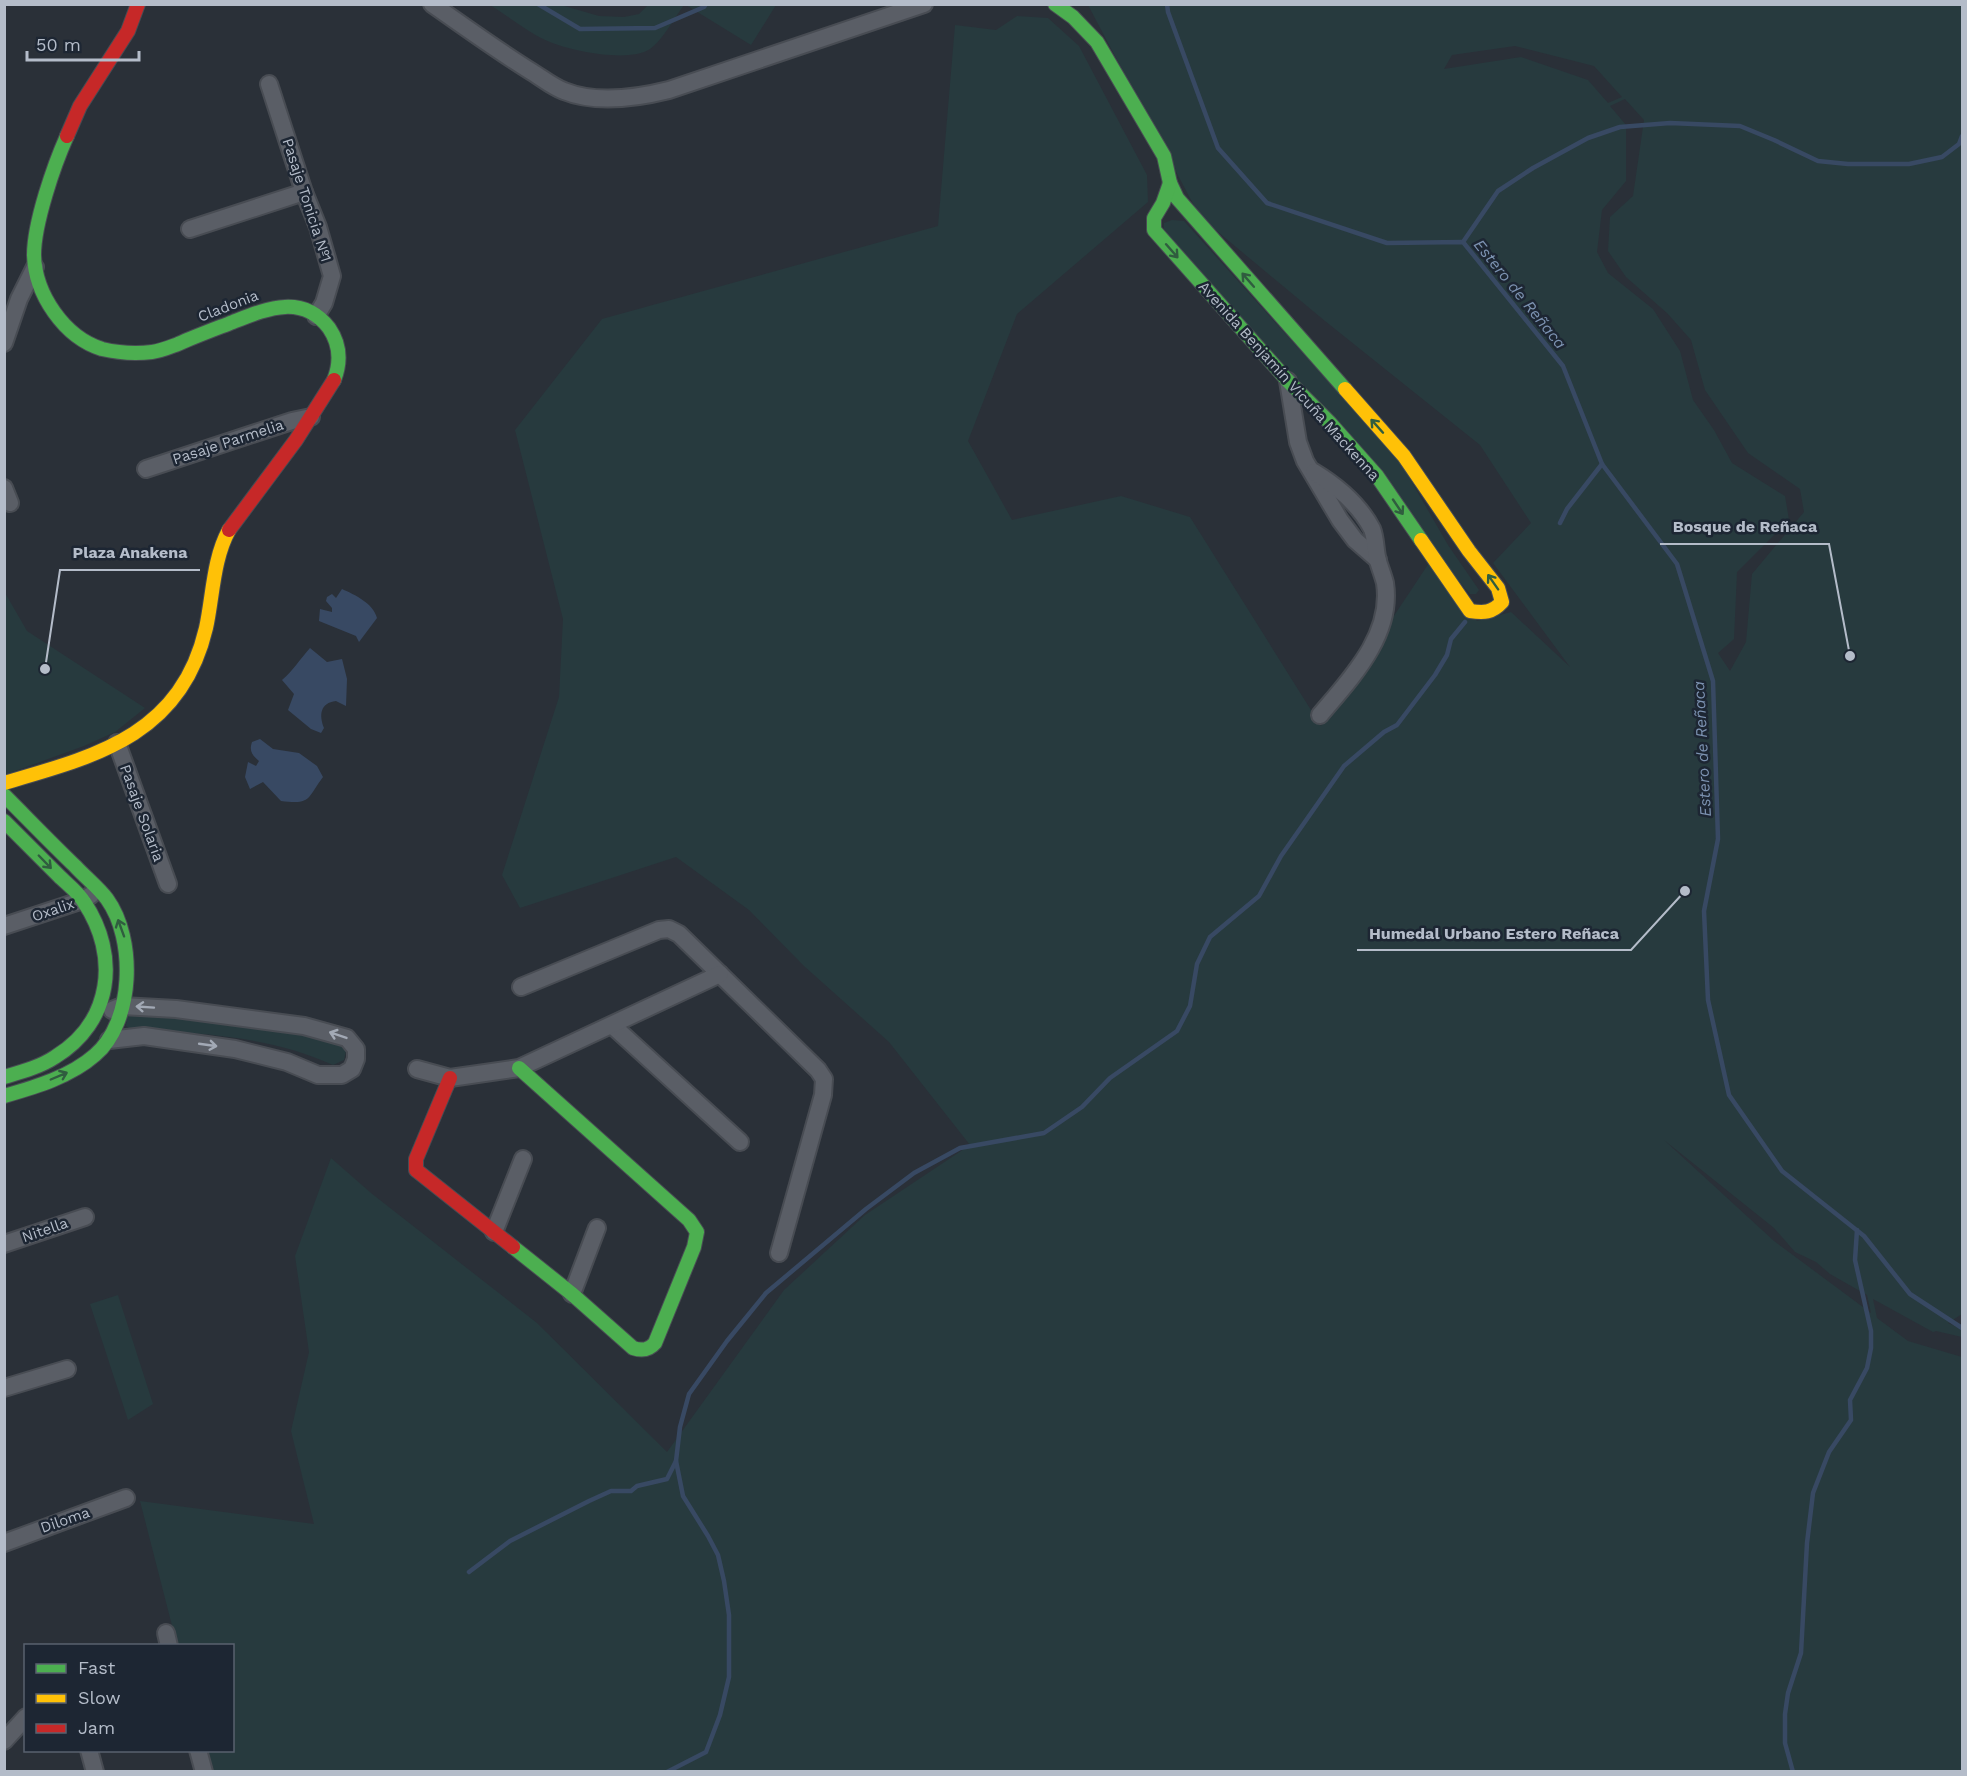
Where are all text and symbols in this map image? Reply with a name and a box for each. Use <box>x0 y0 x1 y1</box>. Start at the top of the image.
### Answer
scale bar <box>27 24 140 62</box>
text: 50 m <box>36 34 81 55</box>
street label: Pasaje Tonicia Nº1 <box>279 136 335 264</box>
water label: Estero de Reñaca <box>1470 235 1570 353</box>
one-way arrow <box>1165 243 1179 258</box>
one-way arrow <box>1241 273 1255 288</box>
street label: Avenida Benjamín Vicuña Mackenna <box>1195 278 1384 485</box>
street label: Cladonia <box>195 286 261 326</box>
street label: Pasaje Parmelia <box>170 415 286 468</box>
one-way arrow <box>1370 419 1384 434</box>
one-way arrow <box>1392 498 1404 515</box>
callout: Bosque de Reñaca <box>1660 510 1829 544</box>
text: Bosque de Reñaca <box>1673 517 1818 536</box>
callout: Plaza Anakena <box>60 536 200 570</box>
text: Plaza Anakena <box>73 543 188 562</box>
one-way arrow <box>1487 575 1499 591</box>
water label: Estero de Reñaca <box>1689 681 1715 817</box>
street label: Pasaje Solaria <box>116 762 168 865</box>
one-way arrow <box>38 855 53 870</box>
street label: Oxalix <box>29 894 77 926</box>
callout: Humedal Urbano Estero Reñaca <box>1357 916 1631 950</box>
one-way arrow <box>115 919 126 938</box>
text: Humedal Urbano Estero Reñaca <box>1369 924 1620 943</box>
one-way arrow <box>136 1001 156 1012</box>
one-way arrow <box>329 1029 348 1040</box>
one-way arrow <box>198 1040 218 1051</box>
one-way arrow <box>50 1070 68 1081</box>
street label: Nitella <box>20 1214 71 1246</box>
street label: Diloma <box>38 1503 93 1537</box>
legend <box>24 1644 234 1752</box>
text: Fast <box>78 1657 116 1678</box>
text: Slow <box>78 1687 121 1708</box>
text: Jam <box>78 1717 115 1738</box>

